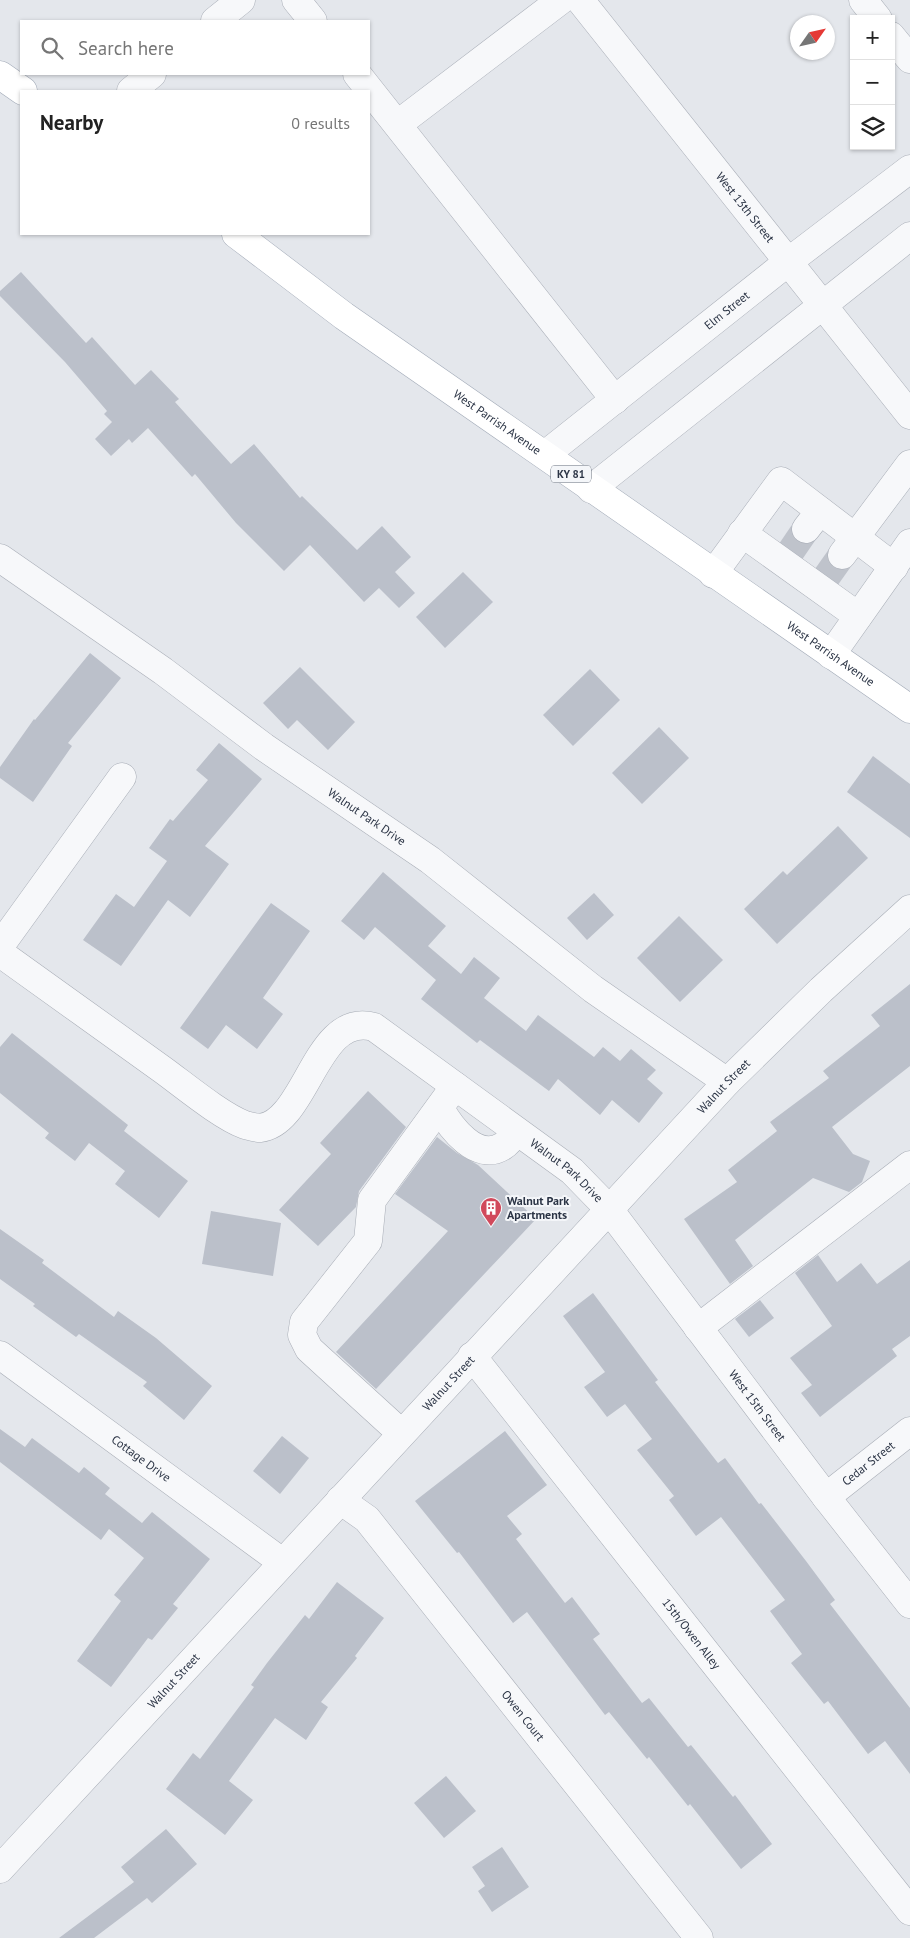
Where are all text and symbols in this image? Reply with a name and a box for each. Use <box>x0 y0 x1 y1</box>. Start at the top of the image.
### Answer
north arrow <box>790 15 835 60</box>
map controls <box>850 15 895 150</box>
button: + <box>850 15 895 60</box>
search box <box>20 20 370 75</box>
icon: search <box>38 34 66 62</box>
text: Search here <box>78 36 174 60</box>
button: − <box>850 60 895 105</box>
button: layers <box>850 105 895 150</box>
text: Nearby <box>40 109 103 136</box>
text: 0 results <box>291 113 350 133</box>
street label: West 13th Street <box>713 169 778 245</box>
street label: Elm Street <box>701 287 752 333</box>
street label: West Parrish Avenue <box>451 386 544 458</box>
road number: KY 81 <box>551 466 591 482</box>
street label: West Parrish Avenue <box>784 618 878 689</box>
street label: Walnut Park Drive <box>325 785 409 848</box>
street label: Walnut Street <box>694 1056 753 1116</box>
street label: Walnut Park Drive <box>527 1135 606 1205</box>
place label: Walnut Park Apartments <box>507 1193 569 1222</box>
building icon: Walnut Park Apartments <box>479 1196 503 1227</box>
street label: Walnut Street <box>419 1352 477 1414</box>
street label: West 15th Street <box>726 1367 789 1444</box>
street label: Cottage Drive <box>109 1431 174 1485</box>
street label: Cedar Street <box>839 1438 898 1489</box>
street label: 15th/Owen Alley <box>659 1595 724 1672</box>
street label: Walnut Street <box>144 1650 203 1711</box>
street label: Owen Court <box>499 1687 548 1744</box>

